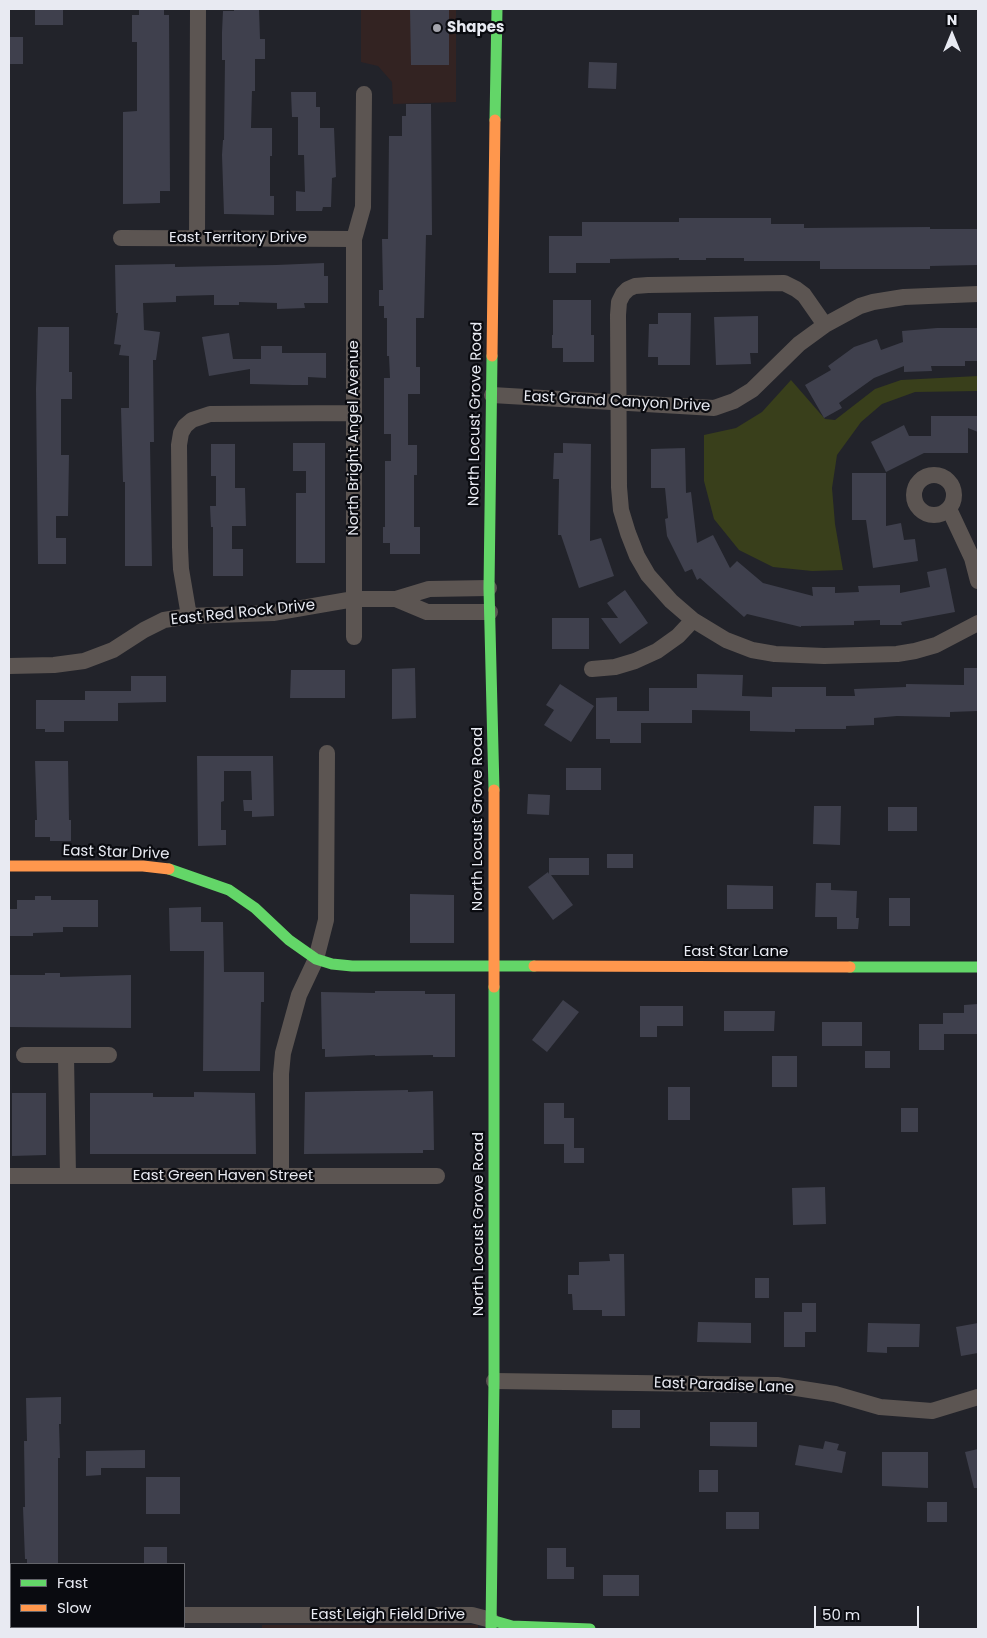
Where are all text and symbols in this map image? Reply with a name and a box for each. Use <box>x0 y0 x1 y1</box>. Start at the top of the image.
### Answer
north arrow <box>927 10 977 60</box>
text: N <box>947 10 957 30</box>
place label: Shapes <box>447 19 504 37</box>
marker: Shapes <box>431 22 443 34</box>
street label: East Territory Drive <box>169 229 307 247</box>
street label: North Locust Grove Road <box>465 322 487 506</box>
street label: North Bright Angel Avenue <box>345 340 363 536</box>
street label: East Grand Canyon Drive <box>523 388 711 416</box>
street label: East Red Rock Drive <box>170 596 316 630</box>
street label: North Locust Grove Road <box>469 727 487 911</box>
street label: East Star Drive <box>62 842 170 864</box>
street label: East Star Lane <box>684 943 788 961</box>
street label: North Locust Grove Road <box>470 1132 488 1316</box>
street label: East Green Haven Street <box>133 1167 313 1185</box>
street label: East Paradise Lane <box>654 1375 794 1397</box>
legend <box>10 1563 185 1628</box>
text: Fast <box>57 1572 88 1593</box>
scale bar <box>817 1596 922 1628</box>
text: Slow <box>57 1597 91 1618</box>
text: 50 m <box>822 1604 860 1625</box>
street label: East Leigh Field Drive <box>311 1606 465 1624</box>

